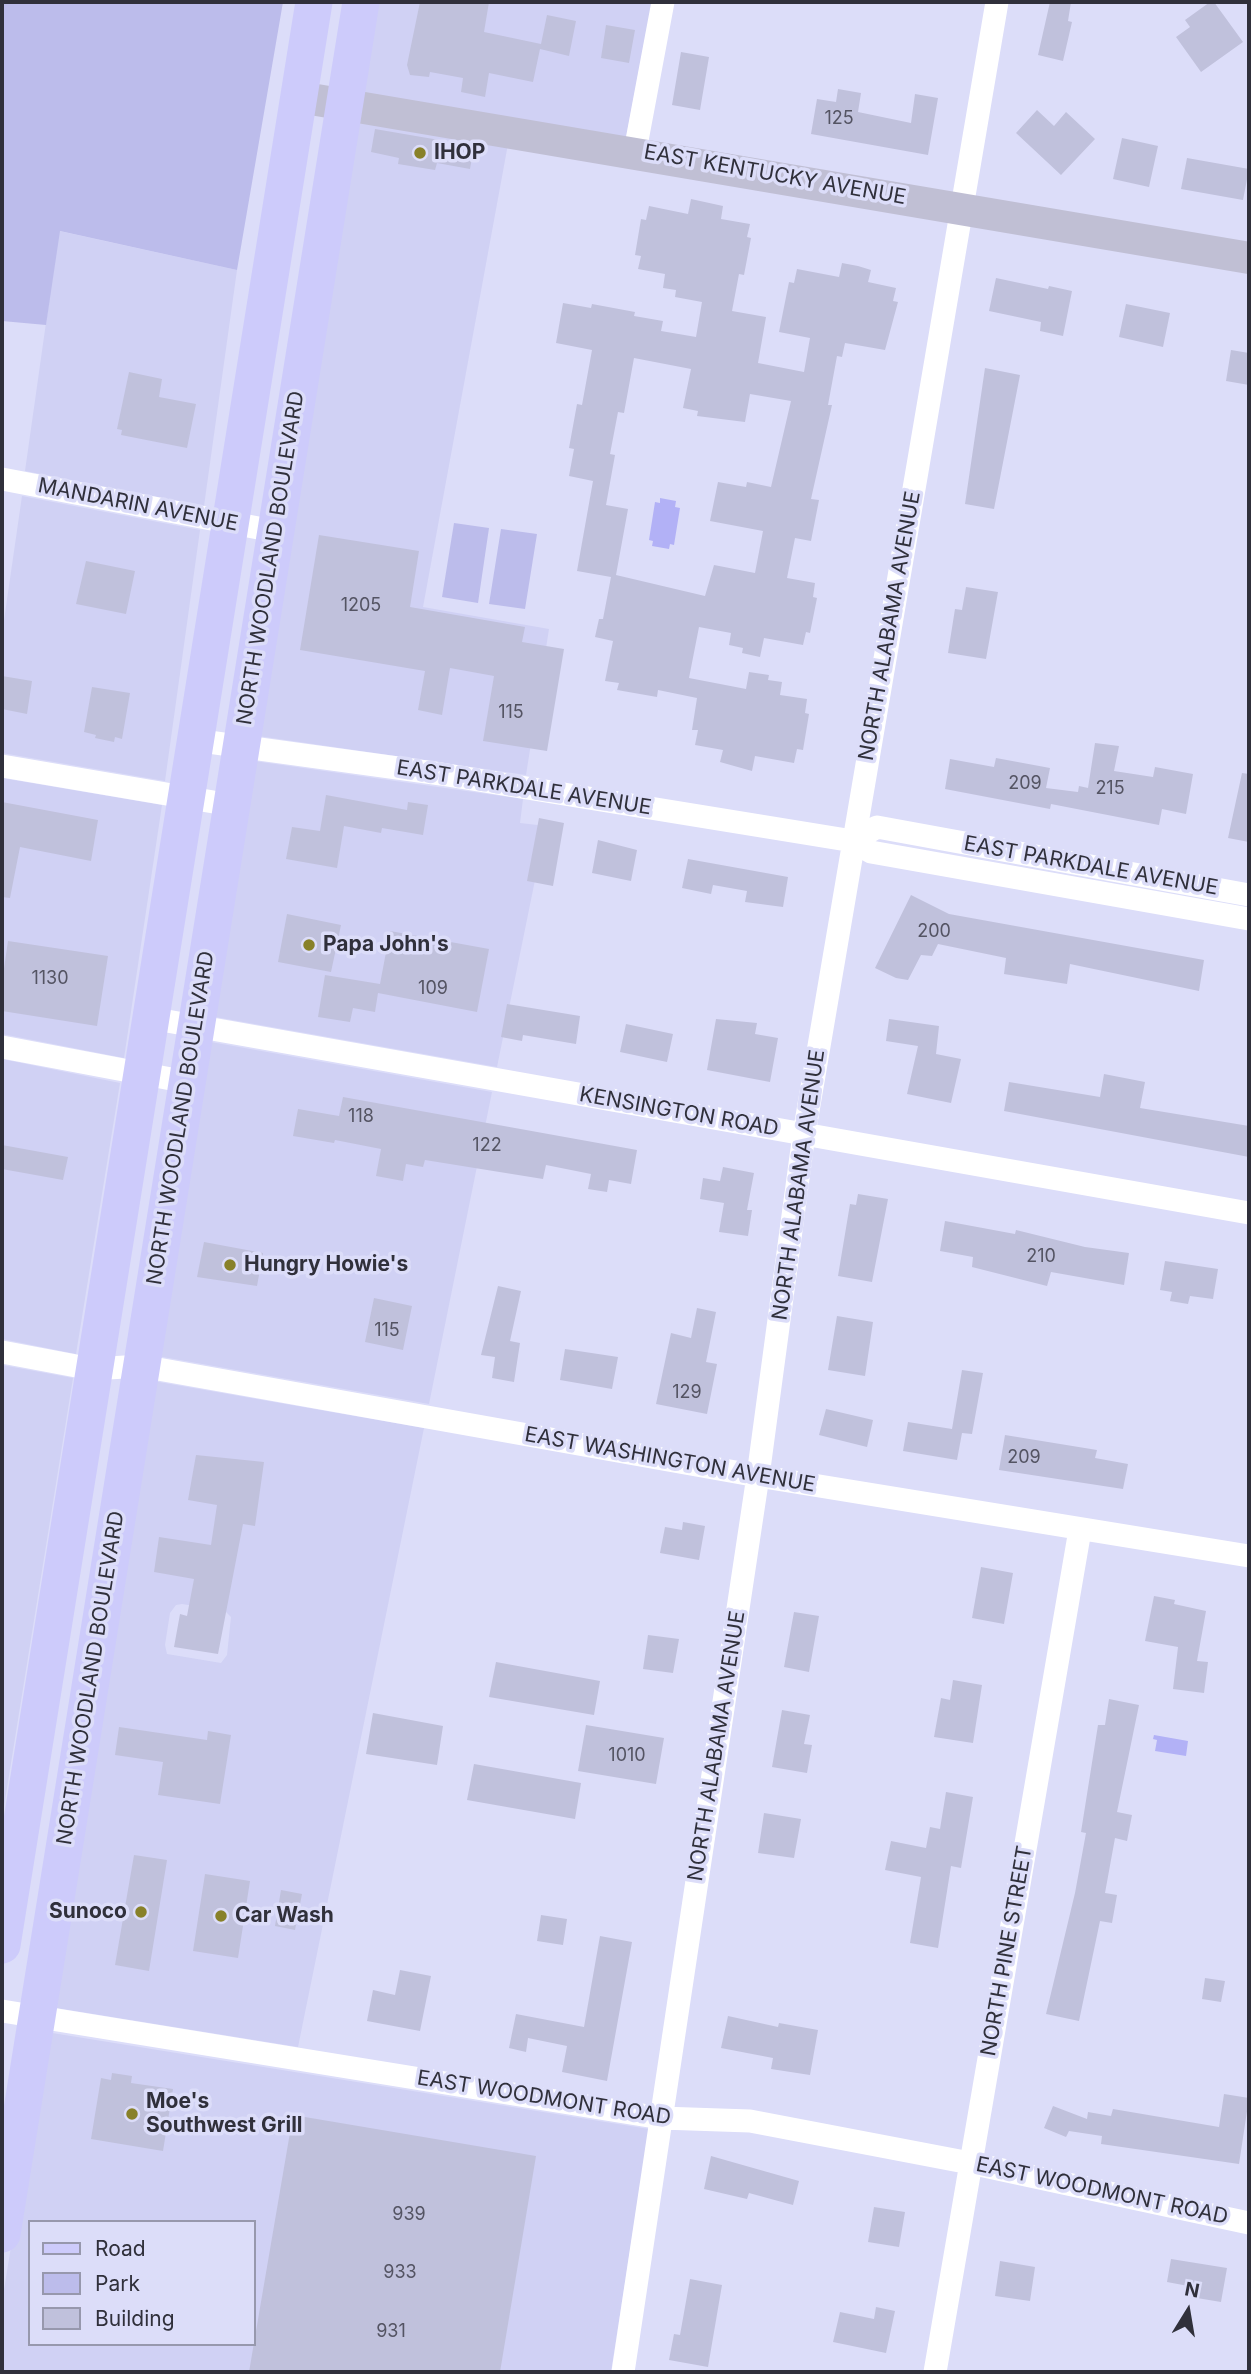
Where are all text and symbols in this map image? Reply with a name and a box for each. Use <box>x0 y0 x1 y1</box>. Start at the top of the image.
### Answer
house number: 125 <box>824 108 854 130</box>
place label: IHOP <box>434 140 485 166</box>
street label: EAST KENTUCKY AVENUE <box>642 140 908 210</box>
marker: IHOP <box>412 145 428 161</box>
street label: NORTH WOODLAND BOULEVARD <box>232 389 310 727</box>
street label: MANDARIN AVENUE <box>36 473 240 537</box>
street label: NORTH ALABAMA AVENUE <box>854 489 926 763</box>
house number: 1205 <box>341 595 381 617</box>
house number: 115 <box>498 702 524 724</box>
street label: EAST PARKDALE AVENUE <box>395 755 653 821</box>
house number: 209 <box>1008 773 1042 795</box>
house number: 215 <box>1095 778 1125 800</box>
street label: EAST PARKDALE AVENUE <box>962 831 1220 901</box>
house number: 200 <box>917 921 951 943</box>
place label: Papa John's <box>323 932 449 958</box>
marker: Papa John's <box>301 937 317 953</box>
street label: NORTH WOODLAND BOULEVARD <box>142 949 220 1287</box>
house number: 1130 <box>31 968 69 990</box>
house number: 109 <box>418 978 448 1000</box>
street label: NORTH ALABAMA AVENUE <box>768 1048 830 1322</box>
street label: KENSINGTON ROAD <box>577 1082 781 1142</box>
house number: 118 <box>348 1106 374 1128</box>
house number: 122 <box>472 1135 502 1157</box>
house number: 210 <box>1026 1246 1056 1268</box>
place label: Hungry Howie's <box>244 1252 408 1278</box>
marker: Hungry Howie's <box>222 1257 238 1273</box>
house number: 115 <box>374 1320 400 1342</box>
house number: 129 <box>672 1382 702 1404</box>
street label: EAST WASHINGTON AVENUE <box>523 1422 817 1498</box>
house number: 209 <box>1007 1447 1041 1469</box>
street label: NORTH WOODLAND BOULEVARD <box>52 1509 130 1847</box>
street label: NORTH ALABAMA AVENUE <box>683 1609 751 1883</box>
house number: 1010 <box>608 1745 646 1767</box>
street label: NORTH PINE STREET <box>976 1844 1038 2058</box>
place label: Sunoco <box>49 1899 127 1925</box>
place label: Car Wash <box>235 1903 334 1929</box>
marker: Sunoco <box>133 1904 149 1920</box>
marker: Car Wash <box>213 1908 229 1924</box>
street label: EAST WOODMONT ROAD <box>415 2065 673 2131</box>
place label: Moe's Southwest Grill <box>146 2089 303 2139</box>
marker: Moe's Southwest Grill <box>124 2106 140 2122</box>
street label: EAST WOODMONT ROAD <box>974 2152 1230 2230</box>
house number: 939 <box>392 2204 426 2226</box>
legend <box>28 2220 256 2346</box>
text: Road <box>95 2236 146 2261</box>
house number: 933 <box>383 2262 417 2284</box>
text: Park <box>95 2271 140 2296</box>
north arrow <box>1153 2276 1223 2346</box>
text: N <box>1183 2277 1201 2303</box>
text: Building <box>95 2306 175 2331</box>
house number: 931 <box>376 2321 406 2343</box>

